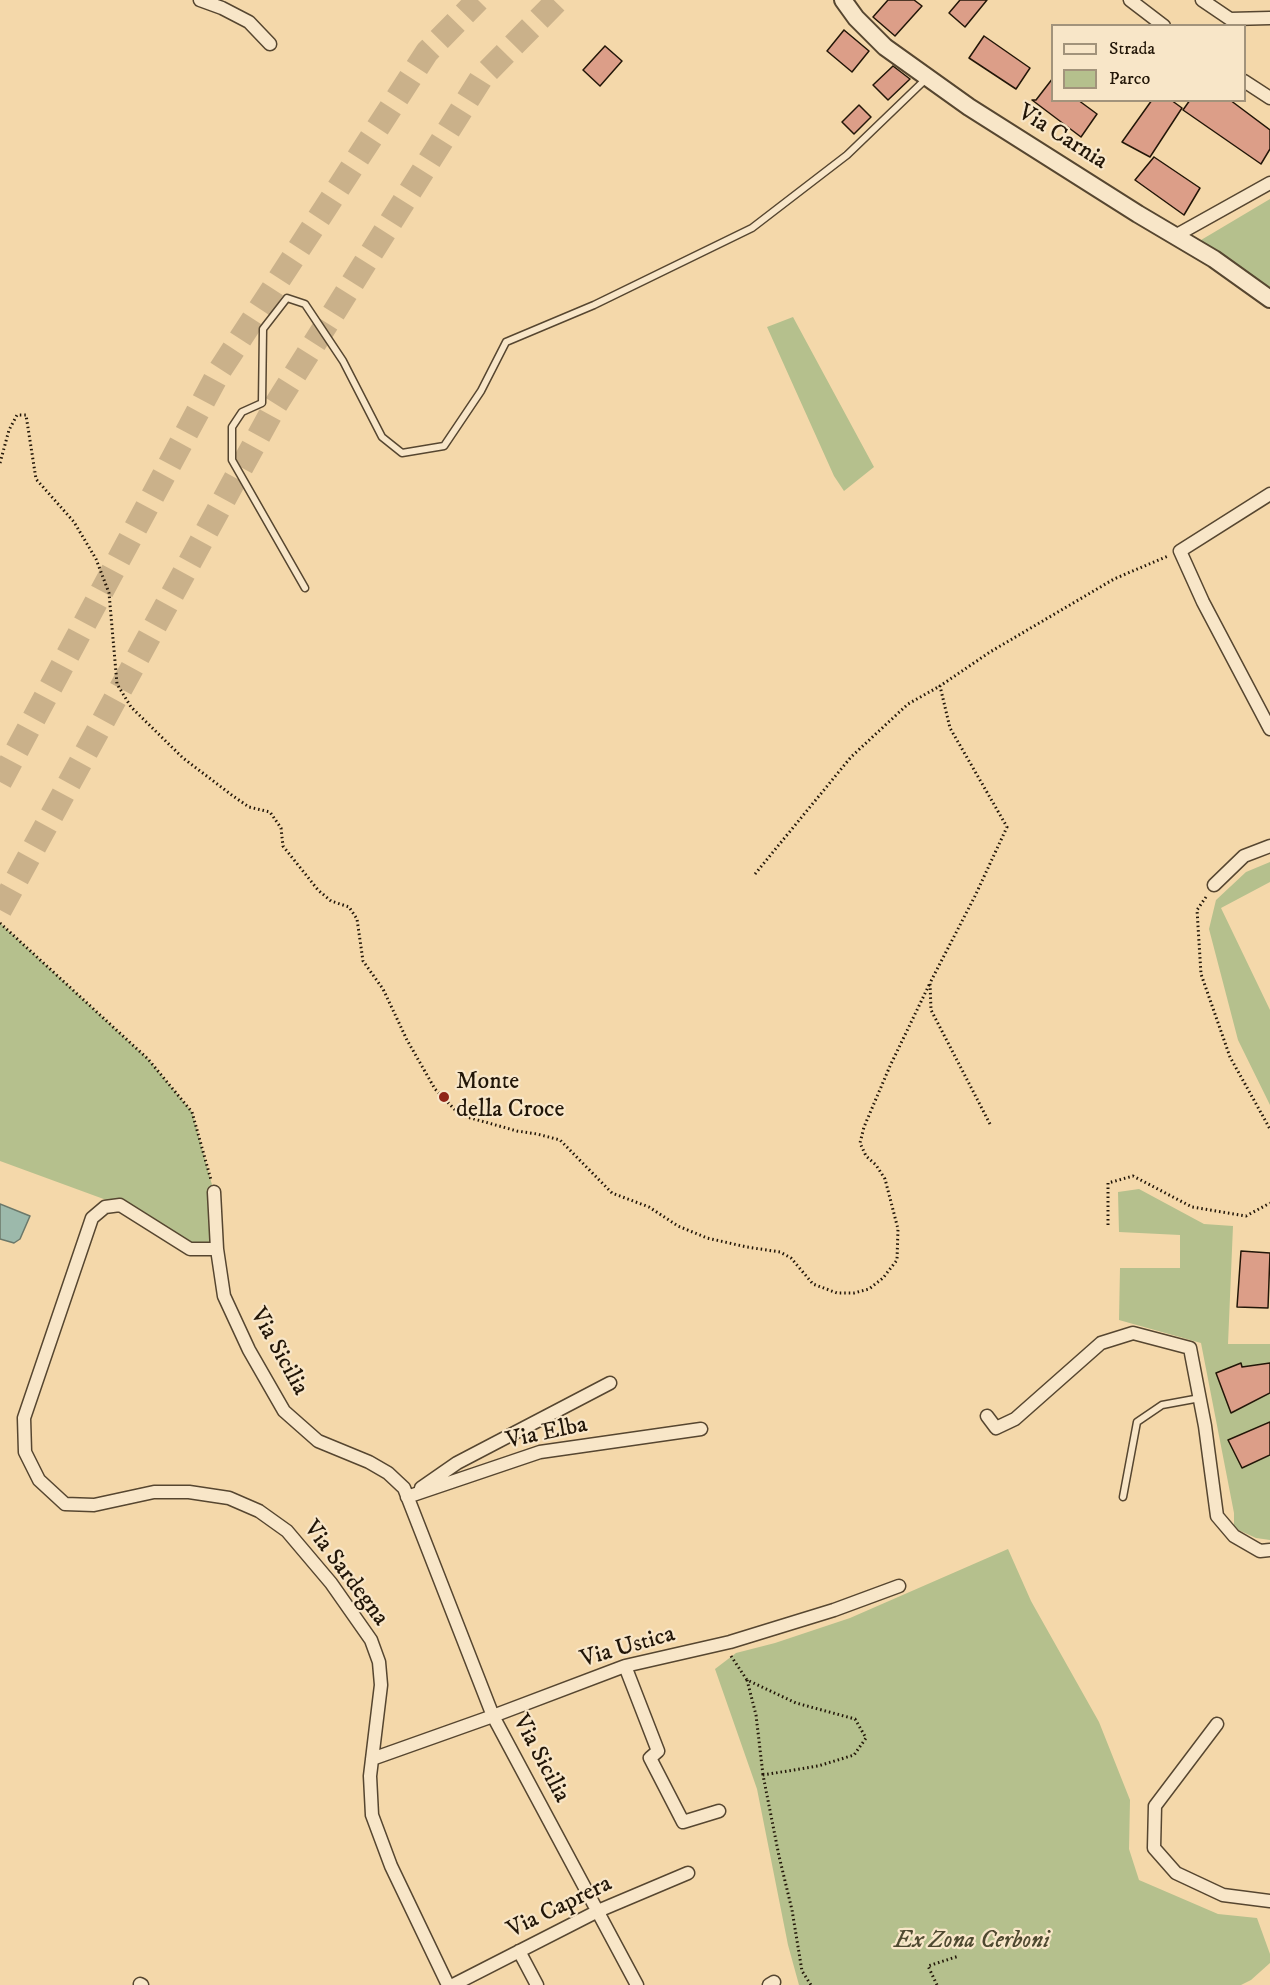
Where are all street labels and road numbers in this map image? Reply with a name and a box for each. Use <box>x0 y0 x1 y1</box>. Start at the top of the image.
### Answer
street label: Via Carnia <box>1012 99 1112 177</box>
street label: Via Sicilia <box>242 1303 314 1401</box>
street label: Via Elba <box>504 1411 590 1457</box>
street label: Via Sardegna <box>296 1516 394 1632</box>
street label: Via Ustica <box>577 1621 679 1675</box>
street label: Via Sicilia <box>505 1710 575 1808</box>
street label: Via Caprera <box>503 1870 617 1946</box>

